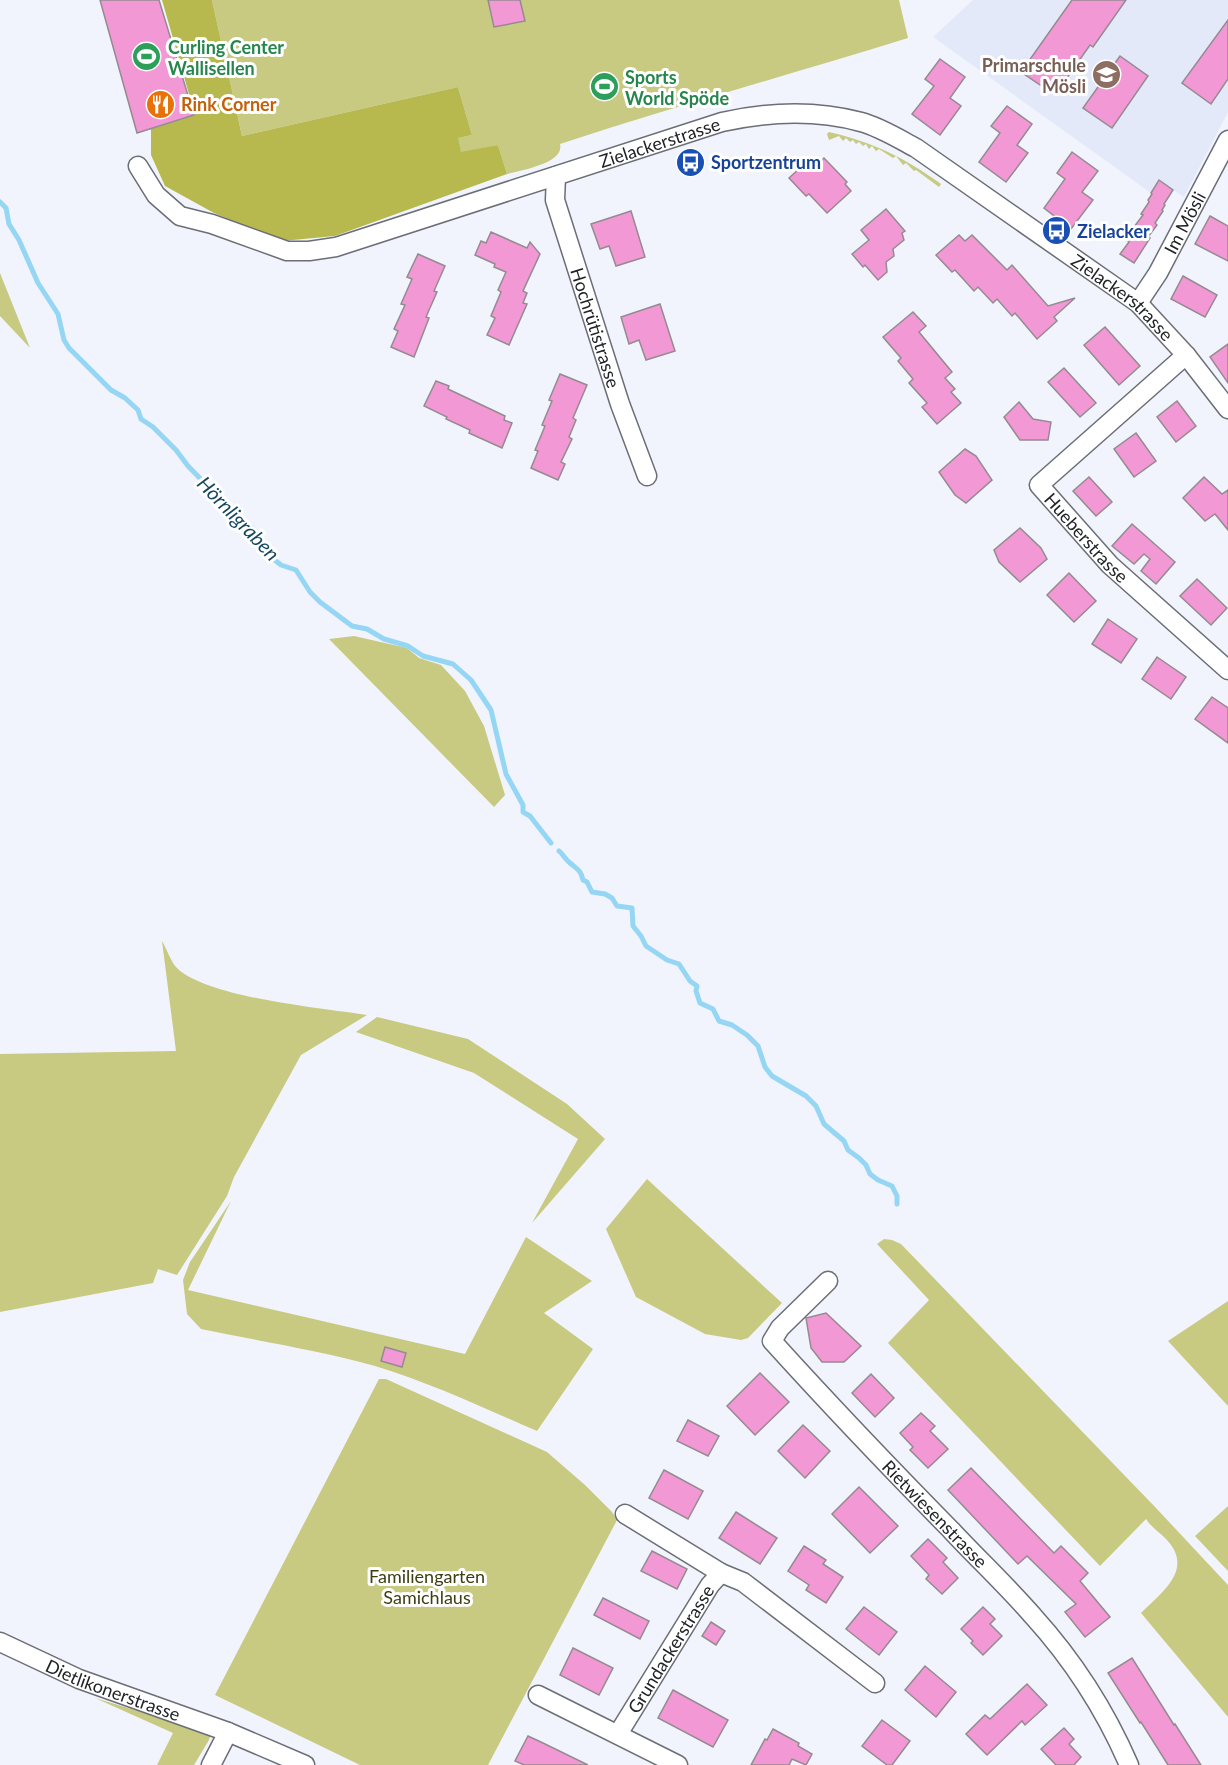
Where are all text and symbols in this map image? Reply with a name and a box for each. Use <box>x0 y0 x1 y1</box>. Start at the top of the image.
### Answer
place label: Curling Center Wallisellen <box>168 36 284 79</box>
sports icon: Curling Center Wallisellen <box>131 41 163 73</box>
place label: Primarschule Mösli <box>982 54 1086 97</box>
school or university icon: Primarschule Mösli <box>1091 59 1123 91</box>
place label: Sports World Spöde <box>625 66 729 109</box>
sports icon: Sports World Spöde <box>588 71 620 103</box>
restaurant icon: Rink Corner <box>144 88 176 120</box>
place label: Rink Corner <box>181 93 277 115</box>
street label: Zielackerstrasse <box>596 112 723 172</box>
bus stop icon: Sportzentrum <box>674 146 706 178</box>
place label: Sportzentrum <box>711 151 821 173</box>
street label: Im Mösli <box>1159 188 1210 258</box>
bus stop icon: Zielacker <box>1040 215 1072 247</box>
place label: Zielacker <box>1077 220 1150 242</box>
street label: Zielackerstrasse <box>1067 249 1178 345</box>
street label: Hochrütistrasse <box>566 265 625 390</box>
water label: Hörnligraben <box>193 471 285 565</box>
street label: Hueberstrasse <box>1040 488 1133 587</box>
street label: Rietwiesenstrasse <box>878 1455 992 1572</box>
park label: Familiengarten Samichlaus <box>369 1565 485 1608</box>
street label: Grundackerstrasse <box>623 1581 718 1717</box>
street label: Dietlikonerstrasse <box>42 1654 183 1725</box>

